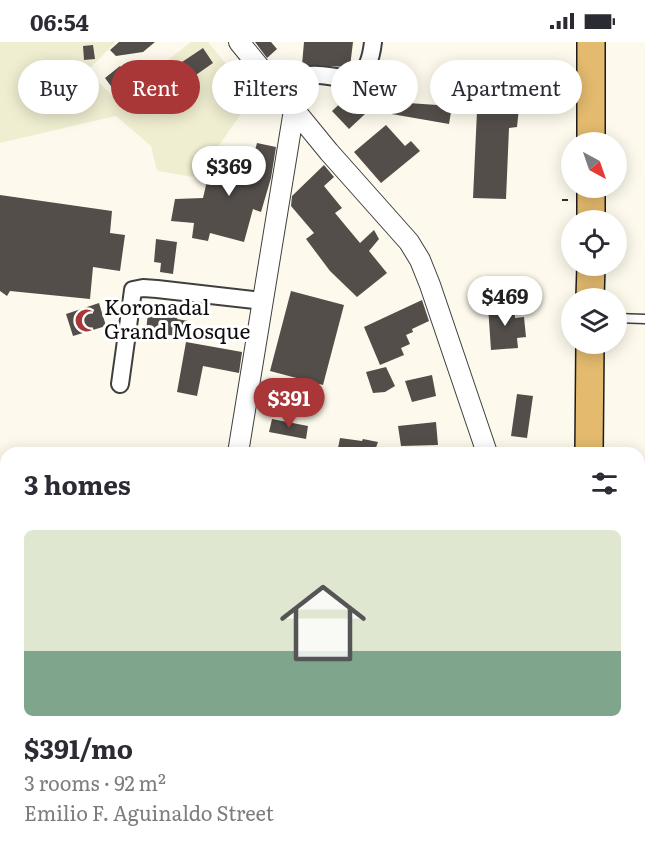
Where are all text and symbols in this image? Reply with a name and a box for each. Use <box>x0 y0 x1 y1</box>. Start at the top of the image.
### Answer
text: 06:54 <box>30 5 89 38</box>
chip: Buy <box>18 60 99 114</box>
chip: Rent <box>111 60 200 114</box>
chip: Filters <box>212 60 319 114</box>
chip: New <box>331 60 418 114</box>
chip: Apartment <box>430 60 582 114</box>
north arrow <box>561 132 627 198</box>
map controls <box>561 132 627 354</box>
pin: $369 <box>193 146 265 197</box>
text: $369 <box>206 150 252 180</box>
button: locate <box>561 210 627 276</box>
pin: $469 <box>469 276 541 327</box>
text: $469 <box>481 280 529 310</box>
button: layers <box>561 288 627 354</box>
place label: Koronadal Grand Mosque <box>104 290 250 345</box>
mosque icon: Koronadal Grand Mosque <box>73 307 99 333</box>
pin: $391 <box>253 378 325 429</box>
text: $391 <box>268 382 310 412</box>
text: 3 homes <box>24 464 131 503</box>
icon: filters <box>588 467 621 500</box>
icon: home <box>269 569 377 677</box>
text: $391/mo <box>24 728 133 767</box>
text: 3 rooms · 92 m² <box>24 767 166 797</box>
text: Emilio F. Aguinaldo Street <box>24 797 274 827</box>

